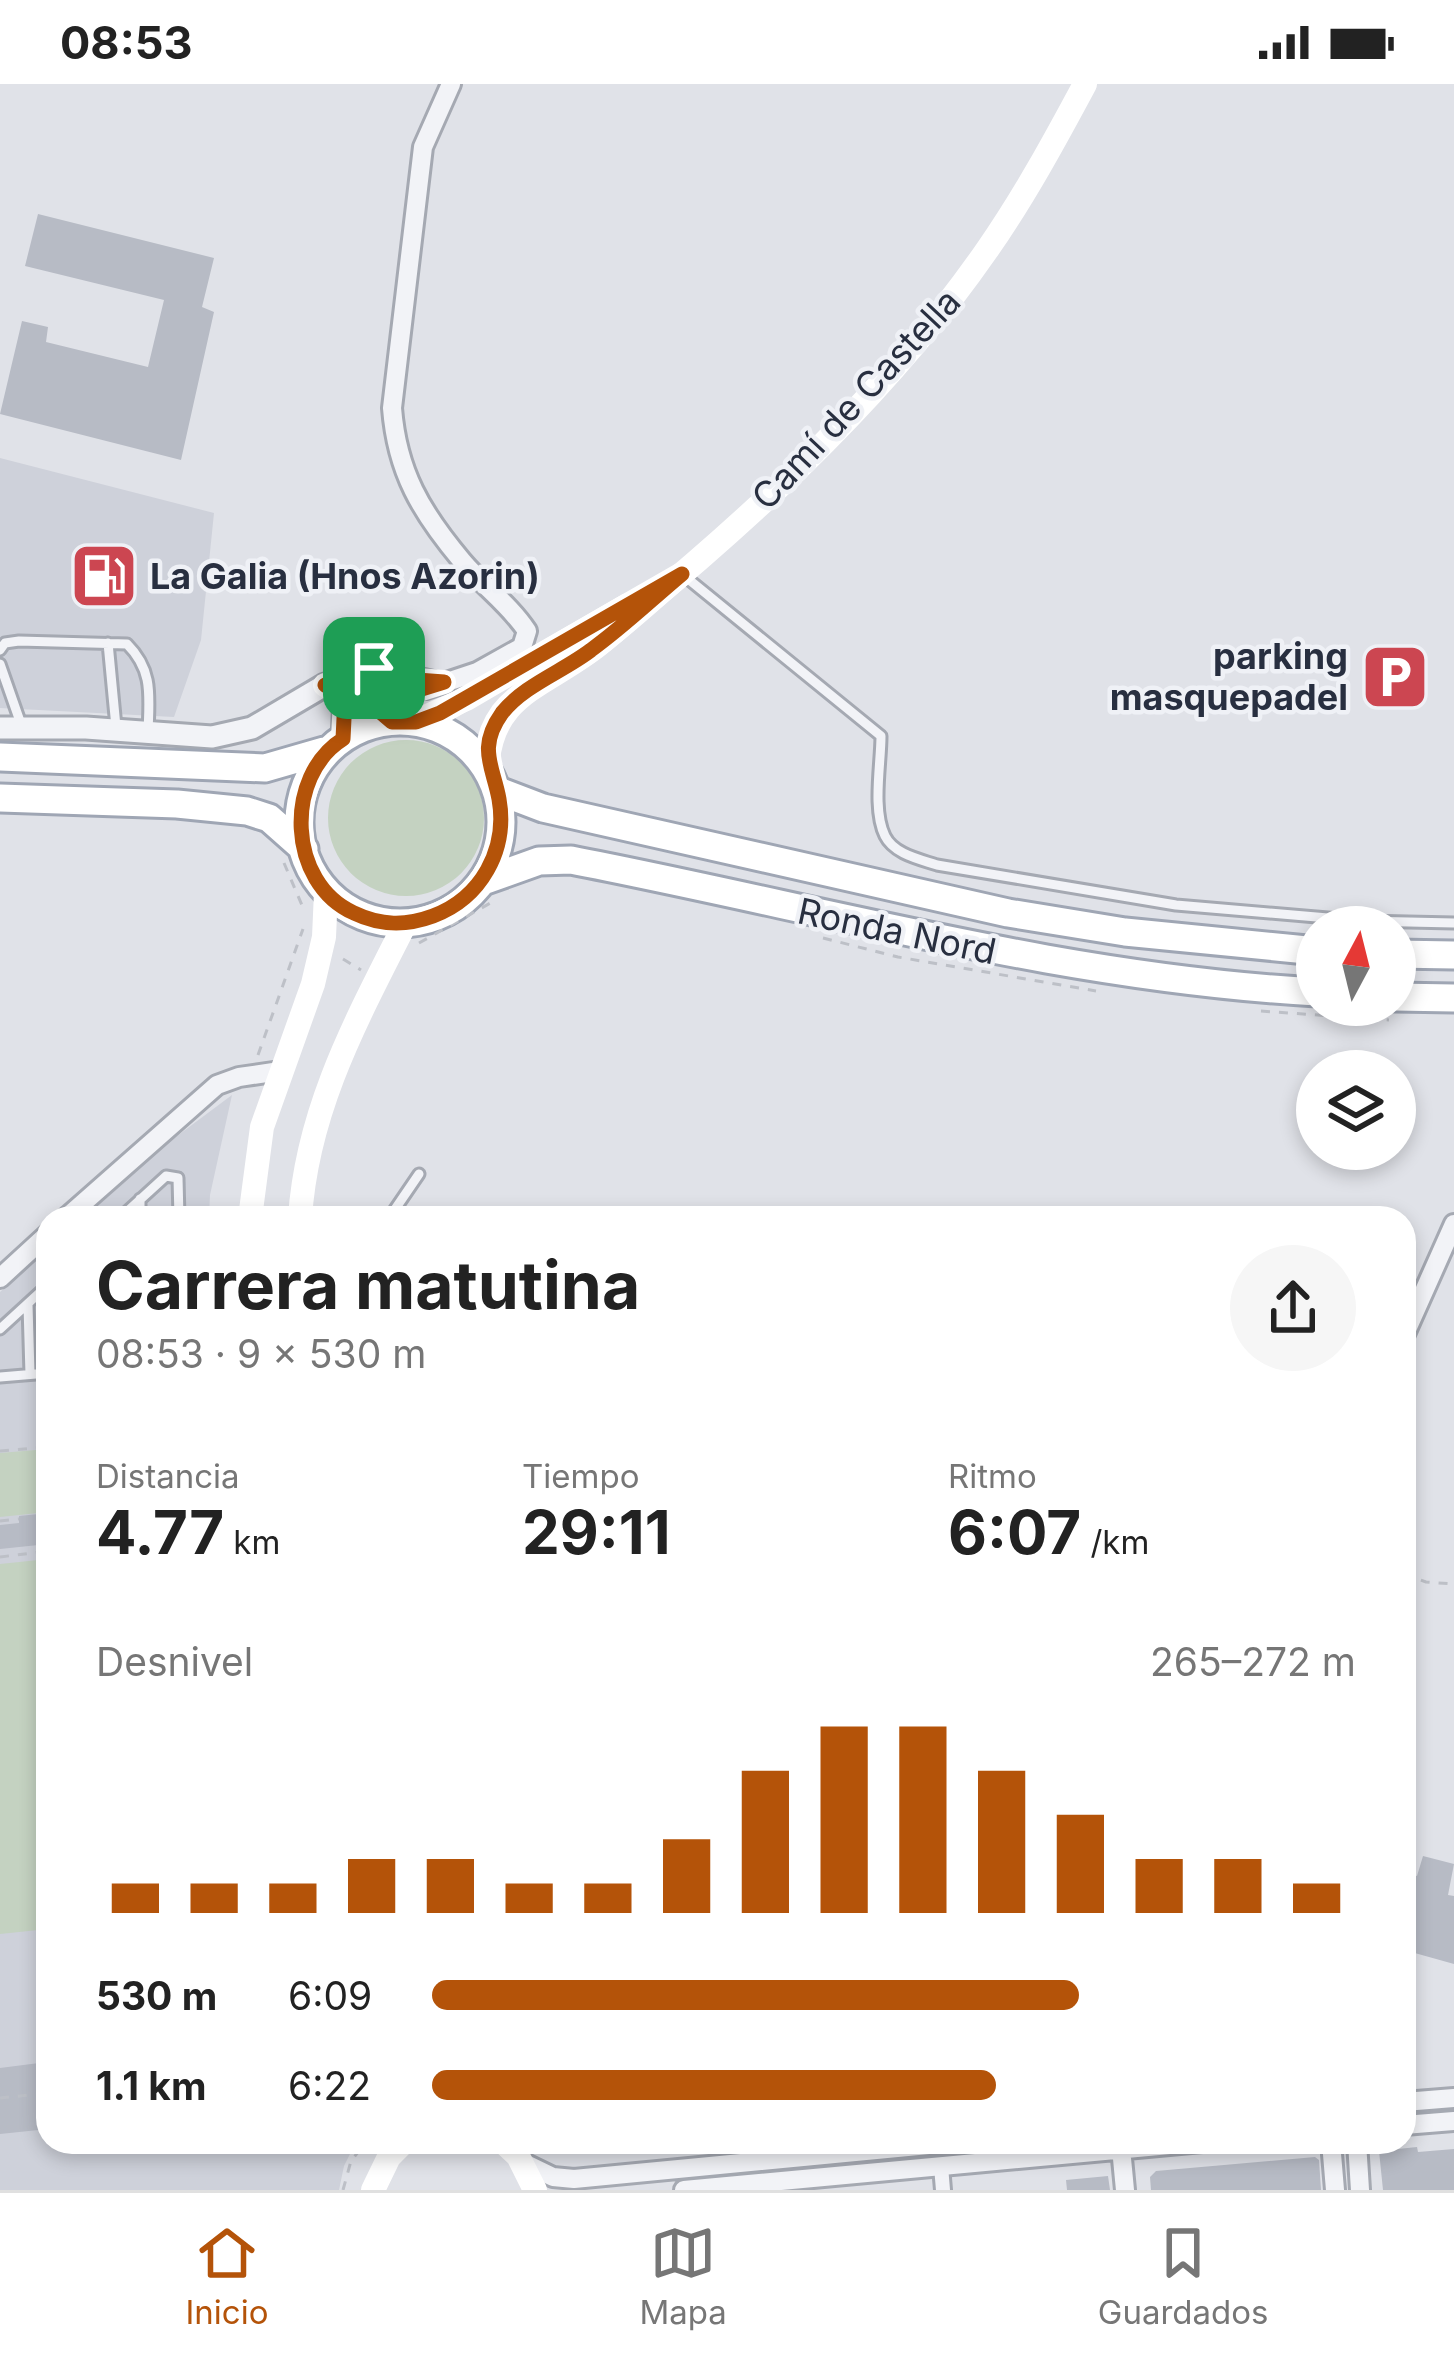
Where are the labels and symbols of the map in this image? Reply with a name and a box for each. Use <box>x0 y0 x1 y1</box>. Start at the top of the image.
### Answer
street label: Camí de Castella <box>743 280 969 518</box>
fuel station icon: La Galia (Hnos Azorin) <box>69 541 139 611</box>
place label: La Galia (Hnos Azorin) <box>150 554 540 598</box>
pin <box>323 617 425 719</box>
place label: parking masquepadel <box>1110 634 1348 719</box>
parking icon: parking masquepadel <box>1360 642 1430 712</box>
street label: Ronda Nord <box>794 889 1000 973</box>
north arrow <box>1296 906 1416 1026</box>

